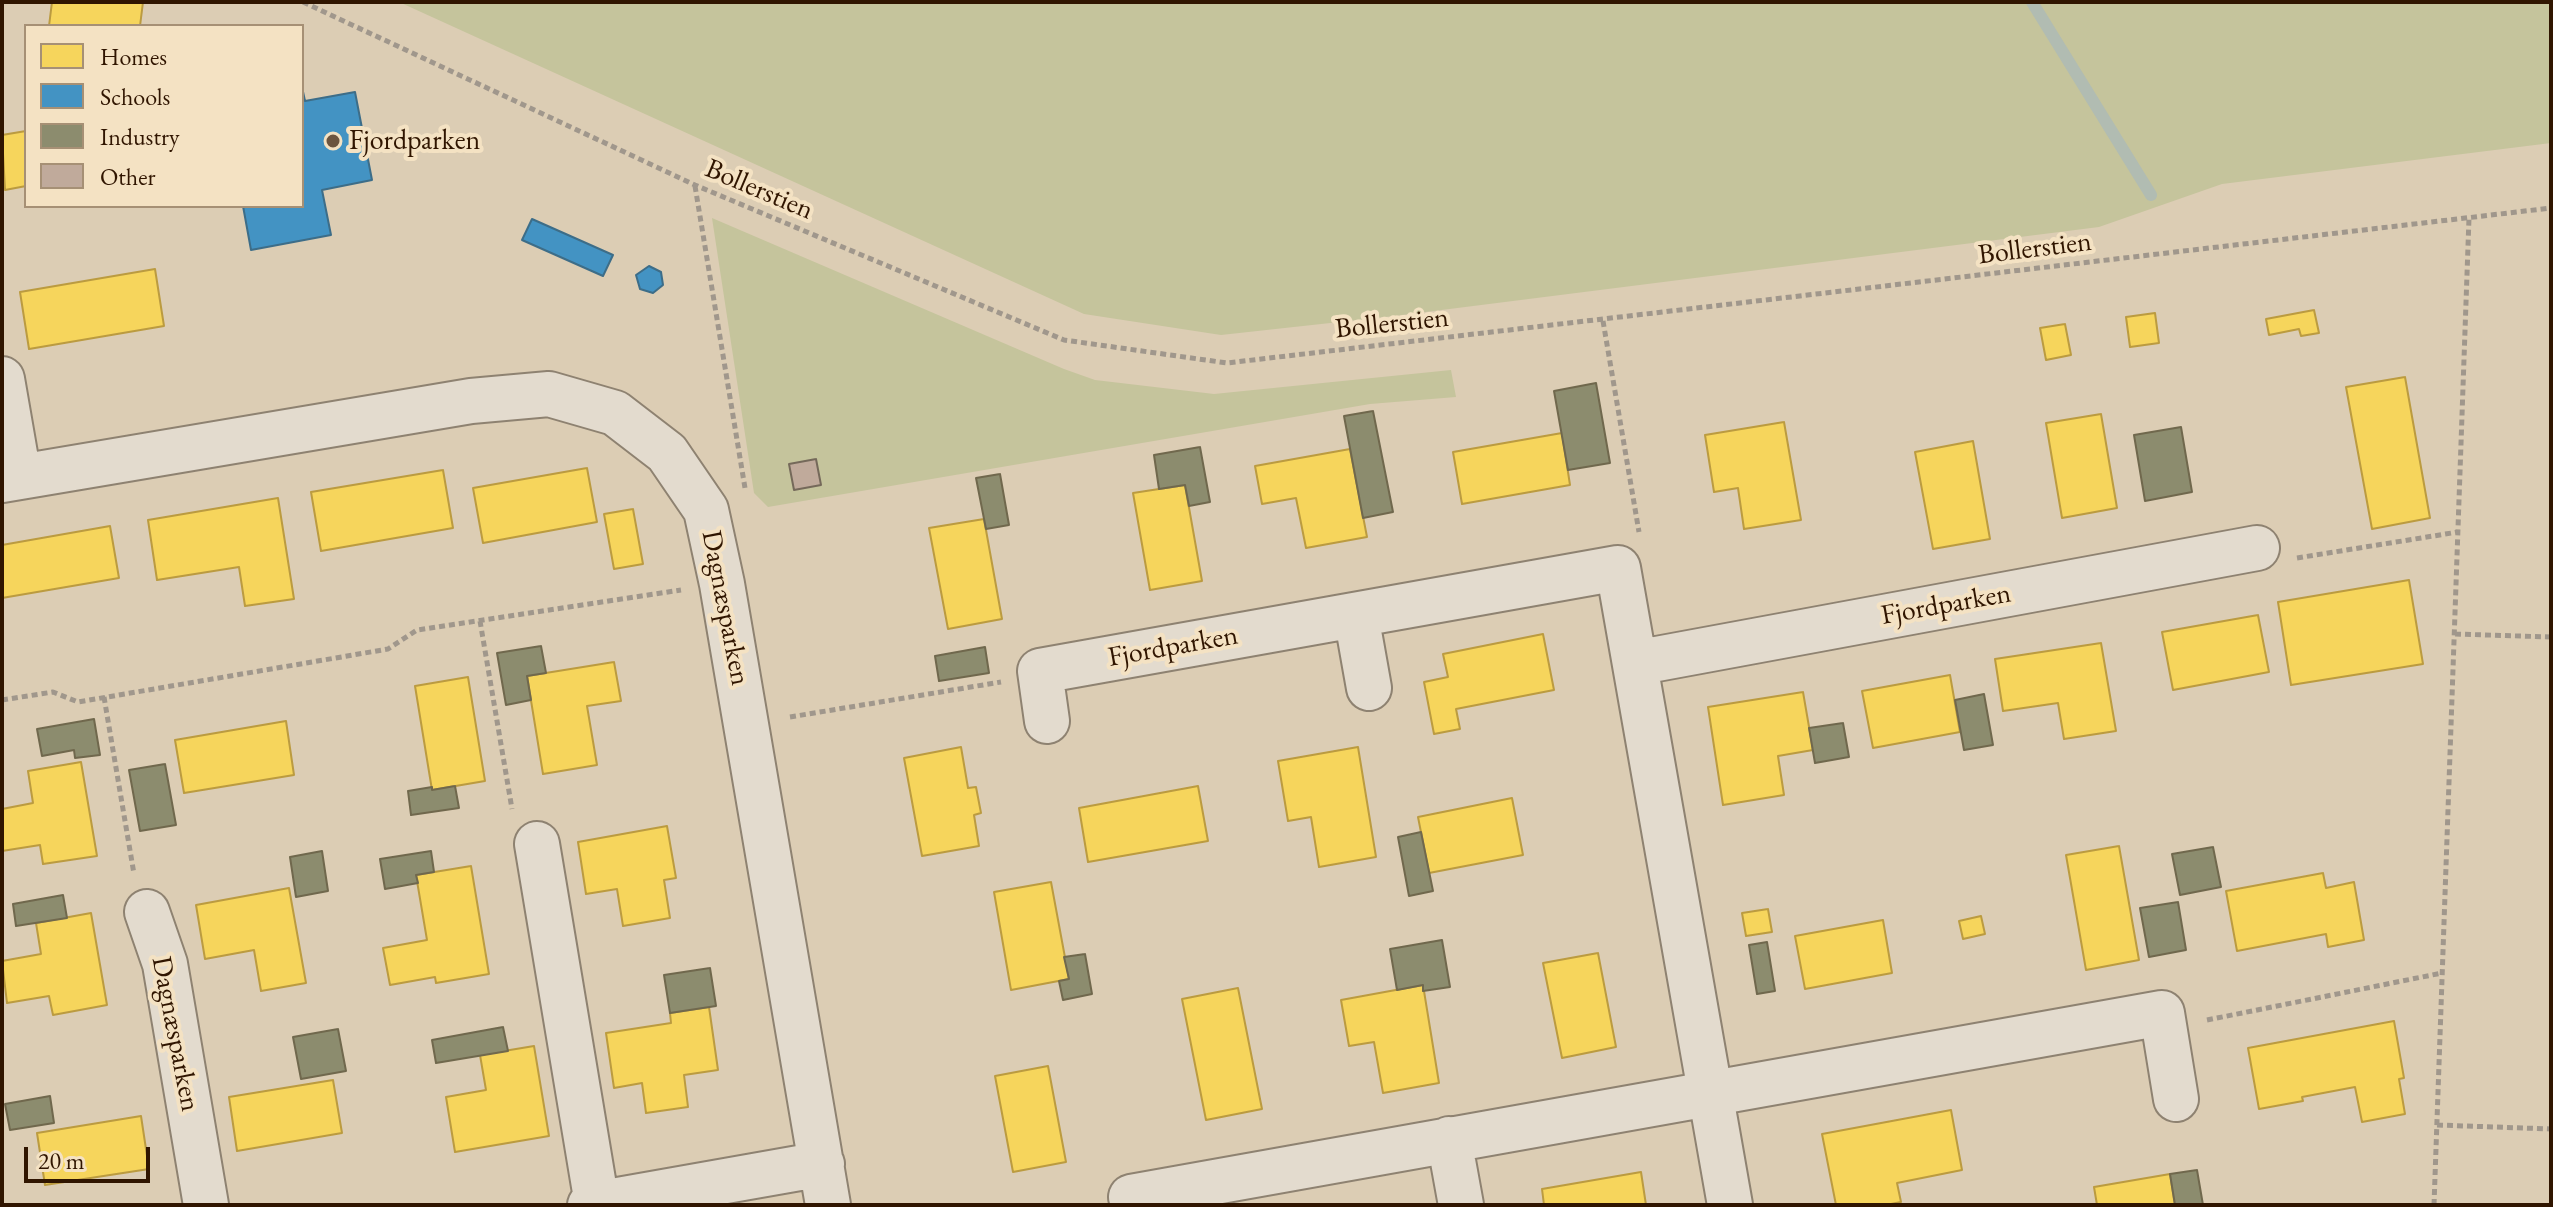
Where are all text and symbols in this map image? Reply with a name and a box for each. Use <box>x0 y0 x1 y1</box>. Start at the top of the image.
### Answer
legend <box>24 24 304 208</box>
text: Homes <box>100 41 167 72</box>
text: Schools <box>100 81 170 112</box>
text: Industry <box>100 121 179 152</box>
place label: Fjordparken <box>349 124 480 158</box>
marker: Fjordparken <box>324 132 342 150</box>
street label: Bollerstien <box>700 152 818 228</box>
text: Other <box>100 161 156 192</box>
street label: Bollerstien <box>1976 225 2094 273</box>
street label: Bollerstien <box>1334 301 1450 347</box>
street label: Dagnæsparken <box>694 528 756 688</box>
street label: Fjordparken <box>1878 577 2014 633</box>
street label: Fjordparken <box>1105 619 1241 675</box>
street label: Dagnæsparken <box>144 954 206 1114</box>
scale bar <box>28 1131 154 1181</box>
text: 20 m <box>38 1145 85 1176</box>

